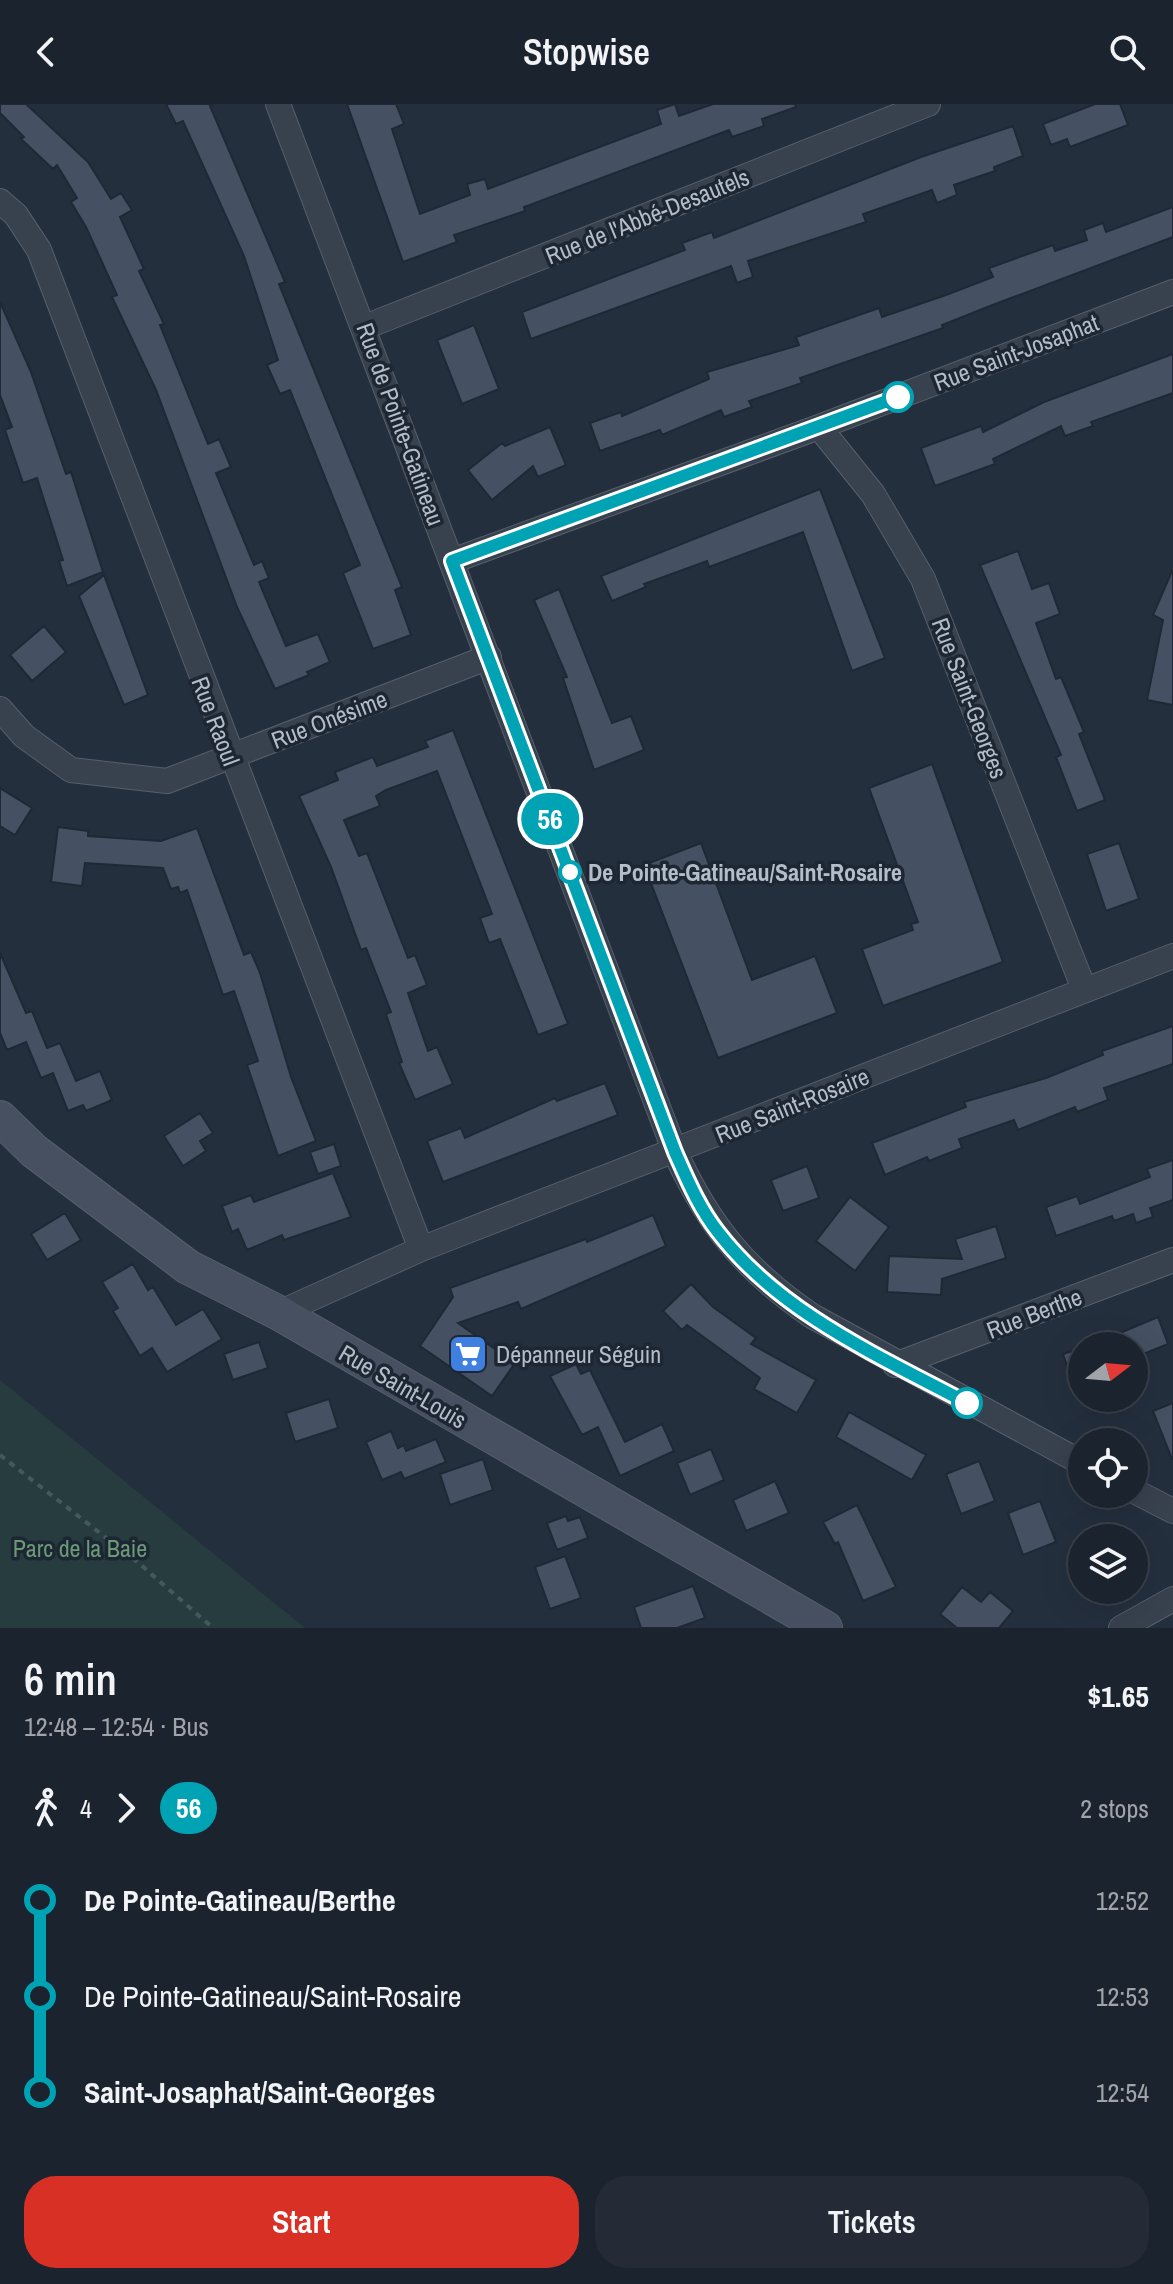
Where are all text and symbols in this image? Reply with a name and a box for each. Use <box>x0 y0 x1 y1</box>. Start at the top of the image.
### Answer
text: Stopwise <box>523 28 650 76</box>
icon: back <box>24 30 68 74</box>
icon: search <box>1105 30 1149 74</box>
street label: Rue de l'Abbé-Desautels <box>540 161 754 271</box>
street label: Rue Saint-Josaphat <box>929 306 1103 398</box>
street label: Rue de Pointe-Gatineau <box>349 318 453 530</box>
unlabelled marker <box>883 382 913 412</box>
street label: Rue Saint-Georges <box>925 613 1015 783</box>
street label: Rue Raoul <box>184 672 248 770</box>
street label: Rue Onésime <box>267 682 391 756</box>
line badge: 56 <box>514 793 586 845</box>
text: 56 <box>537 800 563 838</box>
place label: De Pointe-Gatineau/Saint-Rosaire <box>588 856 902 888</box>
marker: De Pointe-Gatineau/Saint-Rosaire <box>559 861 581 883</box>
street label: Rue Saint-Rosaire <box>710 1060 874 1150</box>
street label: Rue Berthe <box>982 1280 1086 1346</box>
north arrow <box>1068 1332 1148 1412</box>
map controls <box>1068 1332 1148 1604</box>
supermarket icon: Dépanneur Séguin <box>447 1333 489 1375</box>
street label: Rue Saint-Louis <box>333 1337 473 1435</box>
place label: Dépanneur Séguin <box>496 1338 661 1370</box>
unlabelled marker <box>952 1388 982 1418</box>
button: locate <box>1068 1428 1148 1508</box>
button: layers <box>1068 1524 1148 1604</box>
park label: Parc de la Baie <box>13 1532 147 1564</box>
text: 6 min <box>24 1649 117 1709</box>
text: $1.65 <box>1087 1676 1149 1716</box>
text: 12:48 – 12:54 · Bus <box>24 1709 209 1744</box>
icon: walk <box>24 1786 68 1830</box>
icon: forward <box>104 1786 148 1830</box>
text: 56 <box>176 1789 201 1827</box>
text: 4 <box>80 1791 92 1826</box>
text: 2 stops <box>1080 1791 1149 1826</box>
text: De Pointe-Gatineau/Berthe <box>84 1880 396 1920</box>
text: 12:52 <box>1096 1883 1149 1918</box>
text: De Pointe-Gatineau/Saint-Rosaire <box>84 1976 461 2016</box>
text: 12:53 <box>1096 1979 1149 2014</box>
text: Saint-Josaphat/Saint-Georges <box>84 2072 435 2112</box>
text: 12:54 <box>1096 2075 1149 2110</box>
button: Start <box>24 2176 579 2268</box>
button: Tickets <box>595 2176 1149 2268</box>

